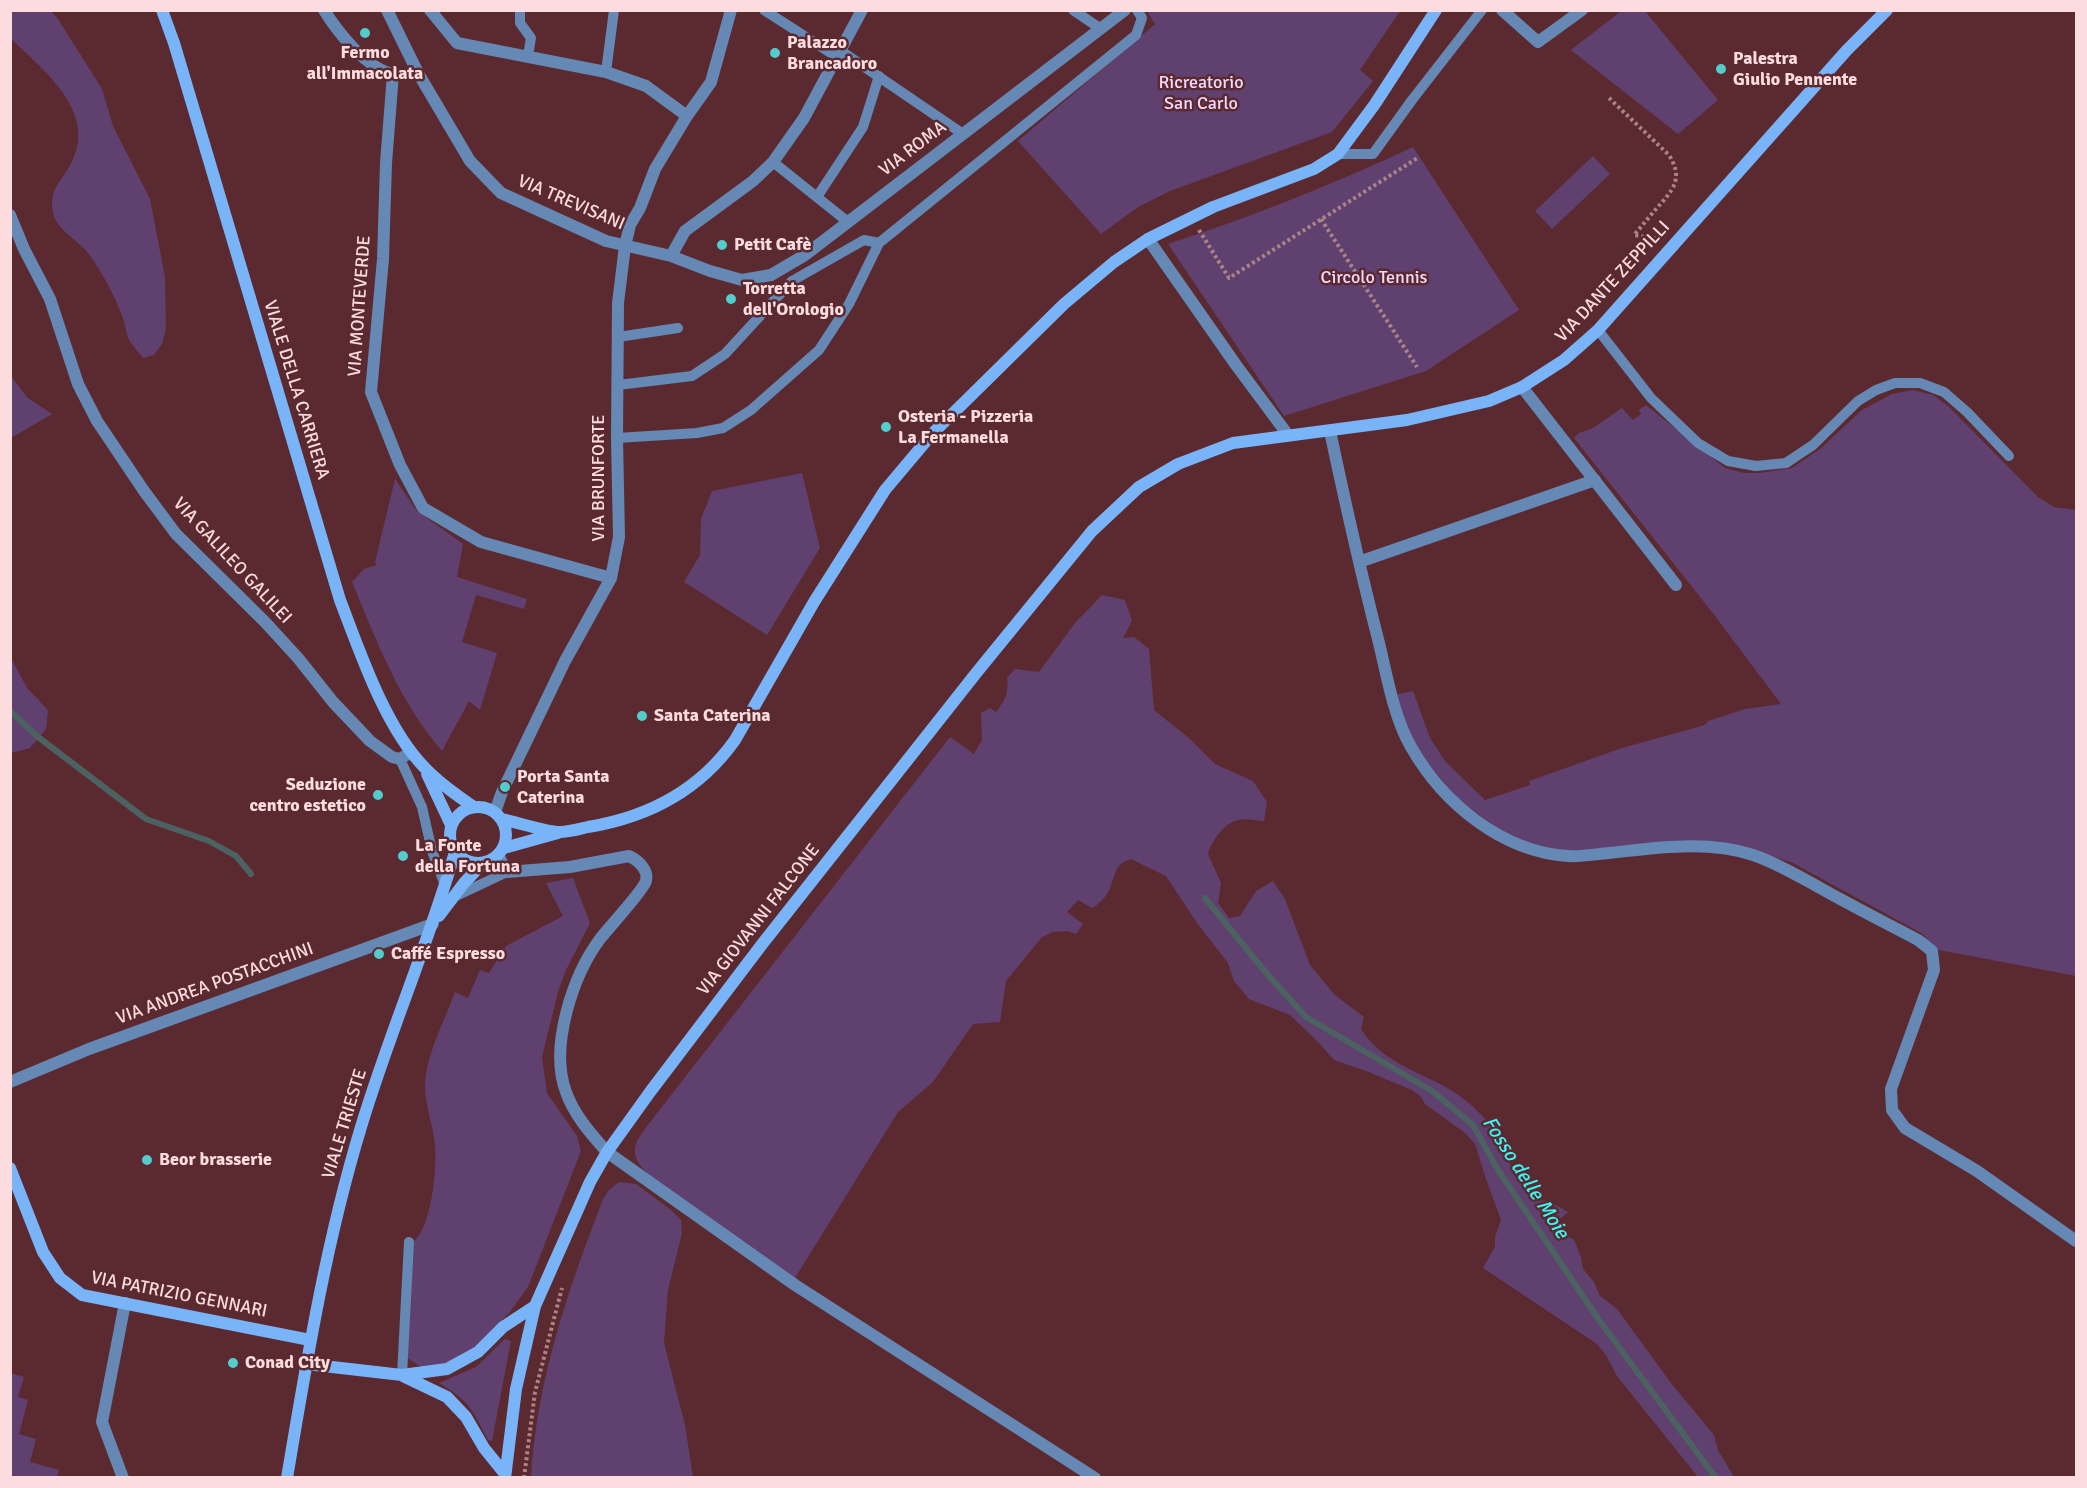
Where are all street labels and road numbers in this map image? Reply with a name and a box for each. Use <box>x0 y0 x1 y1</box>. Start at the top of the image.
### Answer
street label: VIA ROMA <box>875 117 951 181</box>
street label: VIA TREVISANI <box>514 171 628 235</box>
street label: VIA DANTE ZEPPILLI <box>1551 217 1675 347</box>
street label: VIA MONTEVERDE <box>344 235 376 377</box>
street label: VIALE DELLA CARRIERA <box>258 298 334 482</box>
street label: VIA BRUNFORTE <box>588 414 610 542</box>
street label: VIA GALILEO GALILEI <box>168 493 296 629</box>
street label: VIA GIOVANNI FALCONE <box>693 840 825 1000</box>
street label: VIA ANDREA POSTACCHINI <box>114 938 316 1030</box>
street label: VIALE TRIESTE <box>318 1066 372 1182</box>
street label: VIA PATRIZIO GENNARI <box>89 1267 269 1323</box>

